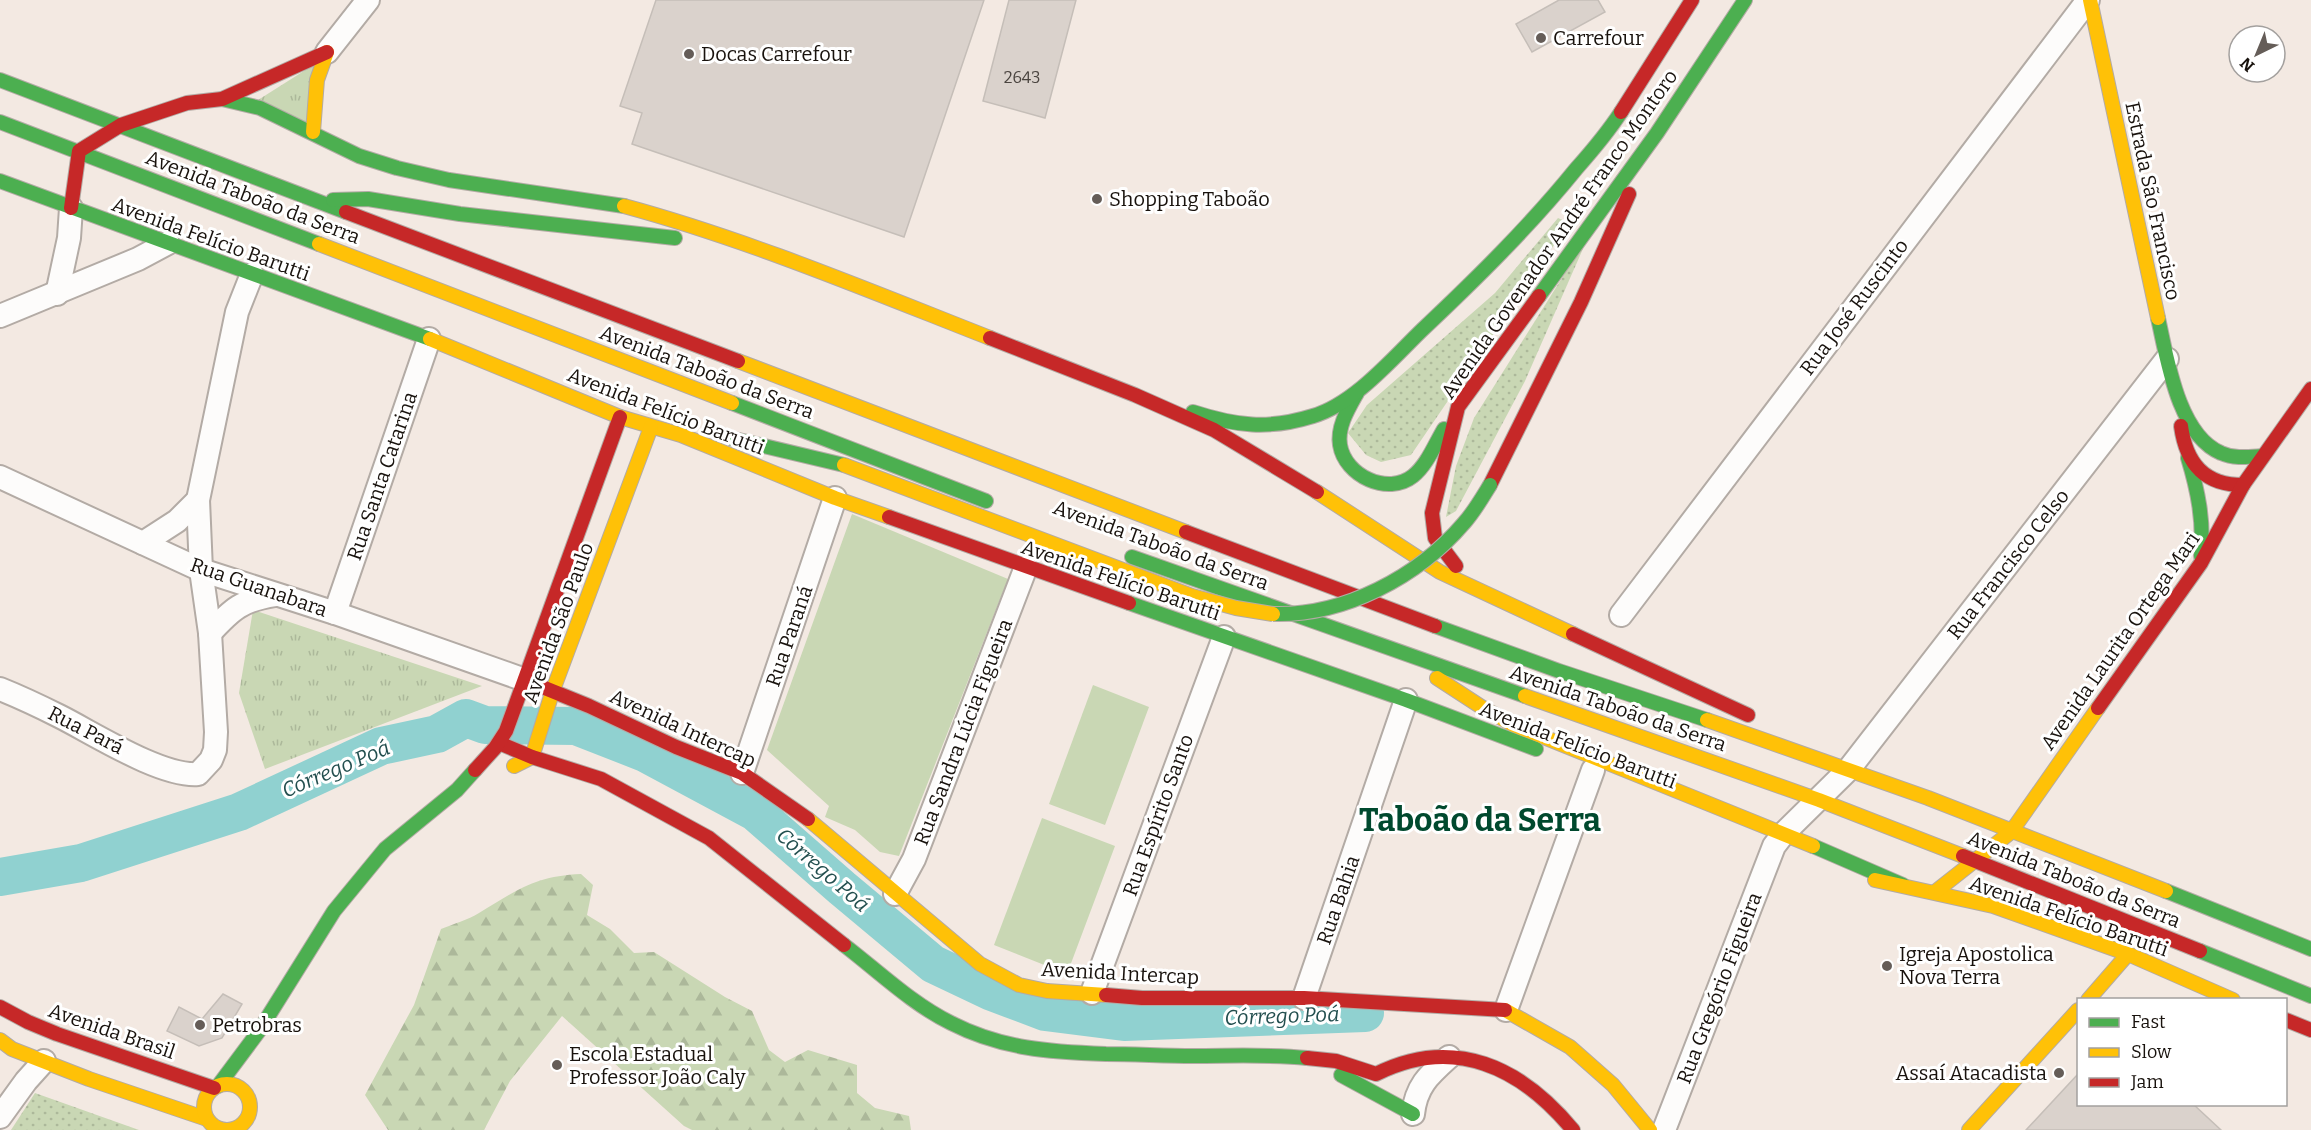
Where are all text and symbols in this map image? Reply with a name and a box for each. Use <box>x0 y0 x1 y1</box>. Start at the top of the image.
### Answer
north arrow <box>2227 24 2287 84</box>
place label: Carrefour <box>1553 26 1644 50</box>
marker: Carrefour <box>1534 31 1548 45</box>
place label: Docas Carrefour <box>701 42 852 66</box>
marker: Docas Carrefour <box>682 47 696 61</box>
text: N <box>2236 53 2258 76</box>
street label: Avenida Govenador André Franco Montoro <box>1436 65 1682 403</box>
house number: 2643 <box>1004 68 1040 87</box>
street label: Estrada São Francisco <box>2120 100 2186 302</box>
street label: Avenida Taboão da Serra <box>143 145 364 249</box>
place label: Shopping Taboão <box>1109 187 1270 211</box>
street label: Avenida Felício Barutti <box>109 192 313 286</box>
marker: Shopping Taboão <box>1090 192 1104 206</box>
street label: Rua José Ruscinto <box>1795 234 1913 380</box>
street label: Avenida Taboão da Serra <box>597 320 818 424</box>
street label: Avenida Felício Barutti <box>564 362 768 460</box>
street label: Rua Santa Catarina <box>342 388 422 564</box>
street label: Rua Francisco Celso <box>1942 484 2074 644</box>
street label: Avenida Taboão da Serra <box>1050 495 1272 595</box>
street label: Avenida Laurita Ortega Mari <box>2036 527 2204 754</box>
street label: Avenida Felício Barutti <box>1018 535 1224 625</box>
street label: Avenida São Paulo <box>518 539 598 707</box>
street label: Rua Guanabara <box>187 552 331 622</box>
street label: Rua Paraná <box>761 582 817 690</box>
street label: Rua Sandra Lúcia Figueira <box>909 615 1017 849</box>
street label: Avenida Taboão da Serra <box>1507 660 1729 756</box>
street label: Avenida Intercap <box>606 684 760 772</box>
street label: Avenida Felício Barutti <box>1476 696 1680 794</box>
street label: Rua Pará <box>44 701 128 759</box>
street label: Rua Espírito Santo <box>1118 731 1198 899</box>
water label: Córrego Poá <box>278 735 394 803</box>
district label: Taboão da Serra <box>1359 801 1601 839</box>
water label: Córrego Poá <box>771 822 875 918</box>
street label: Avenida Taboão da Serra <box>1964 825 2184 933</box>
street label: Rua Bahia <box>1312 852 1364 948</box>
street label: Avenida Felício Barutti <box>1966 871 2172 961</box>
street label: Rua Gregório Figueira <box>1671 889 1767 1087</box>
place label: Igreja Apostolica Nova Terra <box>1899 942 2054 989</box>
street label: Avenida Intercap <box>1040 957 1200 989</box>
marker: Igreja Apostolica Nova Terra <box>1880 959 1894 973</box>
street label: Avenida Brasil <box>45 998 179 1064</box>
legend <box>2077 998 2287 1106</box>
water label: Córrego Poá <box>1224 1001 1340 1031</box>
text: Fast <box>2131 1011 2166 1033</box>
place label: Petrobras <box>212 1013 302 1037</box>
marker: Petrobras <box>193 1018 207 1032</box>
text: Slow <box>2131 1041 2172 1063</box>
place label: Escola Estadual Professor João Caly <box>569 1042 746 1089</box>
marker: Escola Estadual Professor João Caly <box>550 1058 564 1072</box>
place label: Assaí Atacadista <box>1895 1061 2047 1085</box>
marker: Assaí Atacadista <box>2052 1066 2066 1080</box>
text: Jam <box>2130 1071 2164 1093</box>

